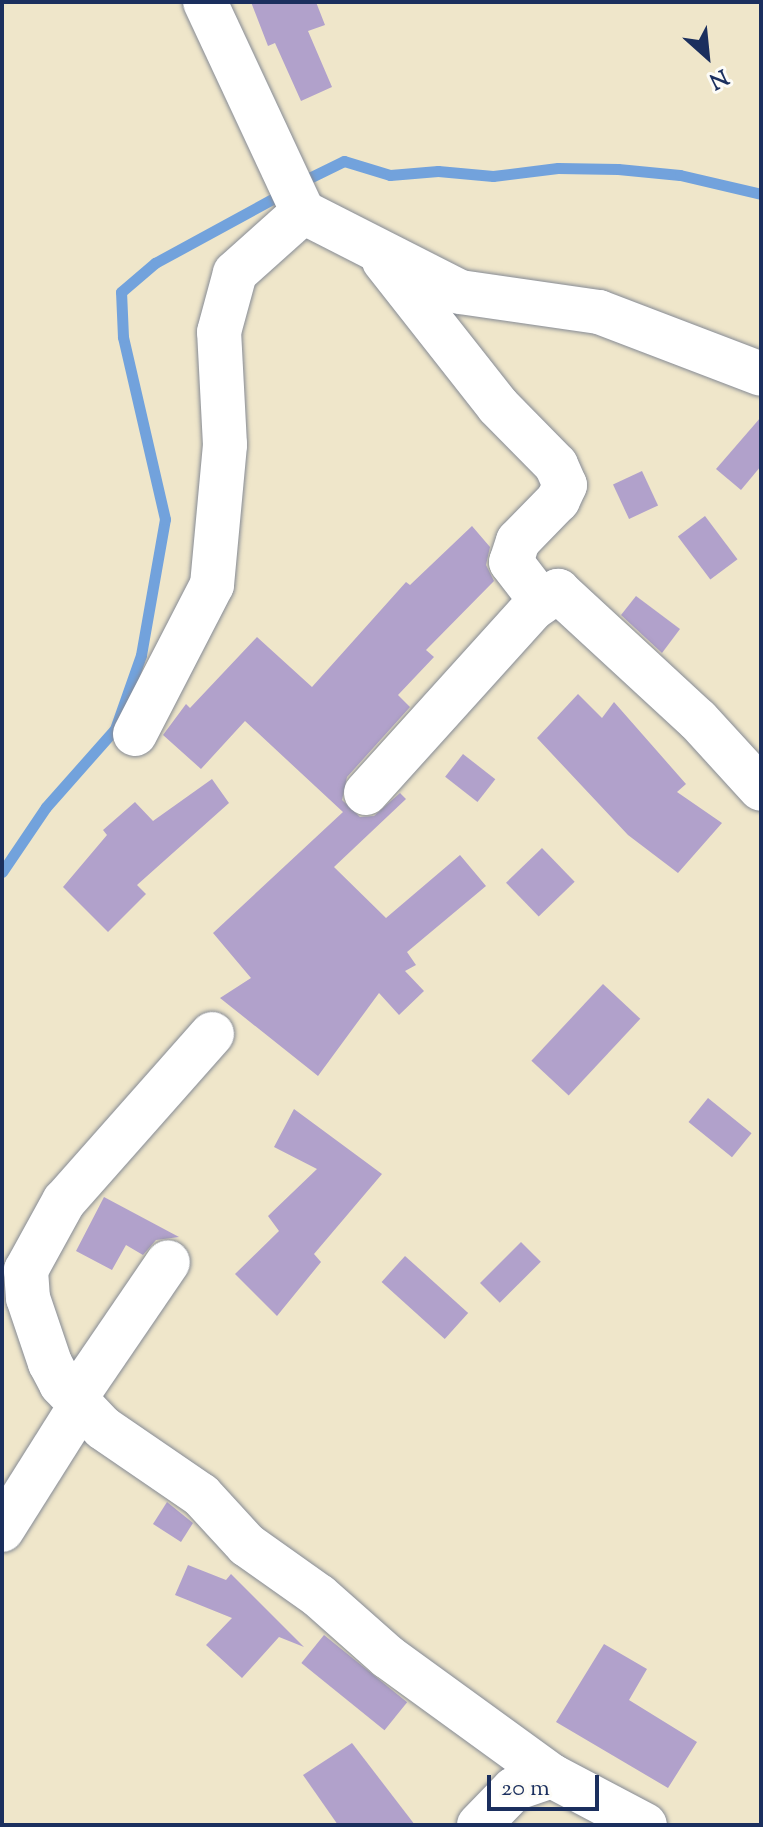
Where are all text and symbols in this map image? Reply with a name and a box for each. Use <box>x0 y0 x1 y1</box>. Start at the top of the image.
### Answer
north arrow <box>667 16 747 96</box>
text: N <box>703 59 733 96</box>
scale bar <box>491 1759 603 1809</box>
text: 20 m <box>501 1772 550 1806</box>

